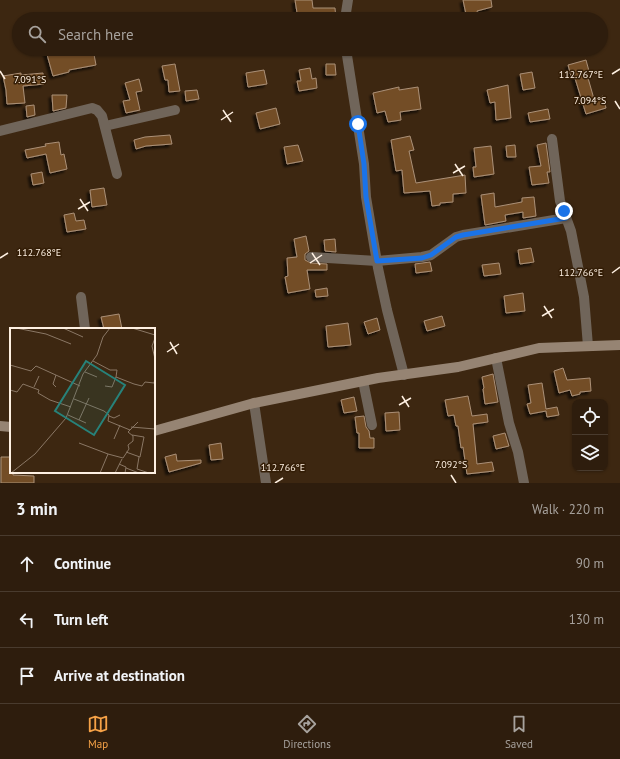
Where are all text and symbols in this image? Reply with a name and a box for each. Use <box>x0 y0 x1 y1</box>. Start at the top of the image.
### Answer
search box <box>12 12 608 56</box>
icon: search <box>26 23 48 45</box>
text: Search here <box>58 25 134 44</box>
text: 112.767°E <box>559 68 603 81</box>
text: 7.091°S <box>14 73 46 86</box>
text: 7.094°S <box>574 94 606 107</box>
route start <box>349 115 367 133</box>
route end <box>555 202 573 220</box>
text: 112.768°E <box>17 246 61 259</box>
text: 112.766°E <box>559 266 603 279</box>
inset map <box>10 328 155 473</box>
map controls <box>572 399 608 471</box>
button: locate <box>572 399 608 435</box>
button: layers <box>572 435 608 471</box>
text: 7.092°S <box>435 458 467 471</box>
text: 112.766°E <box>261 461 305 474</box>
text: 3 min <box>16 498 57 520</box>
text: Walk · 220 m <box>532 501 604 518</box>
icon: ahead <box>16 553 38 575</box>
text: Continue <box>54 554 111 573</box>
text: 90 m <box>576 555 604 572</box>
icon: left <box>16 609 38 631</box>
text: Turn left <box>54 610 108 629</box>
text: 130 m <box>569 611 604 628</box>
icon: arrive <box>16 665 38 687</box>
text: Arrive at destination <box>54 666 185 685</box>
tab: Map <box>87 713 109 751</box>
tab: Directions <box>283 713 331 751</box>
tab: Saved <box>505 713 533 751</box>

